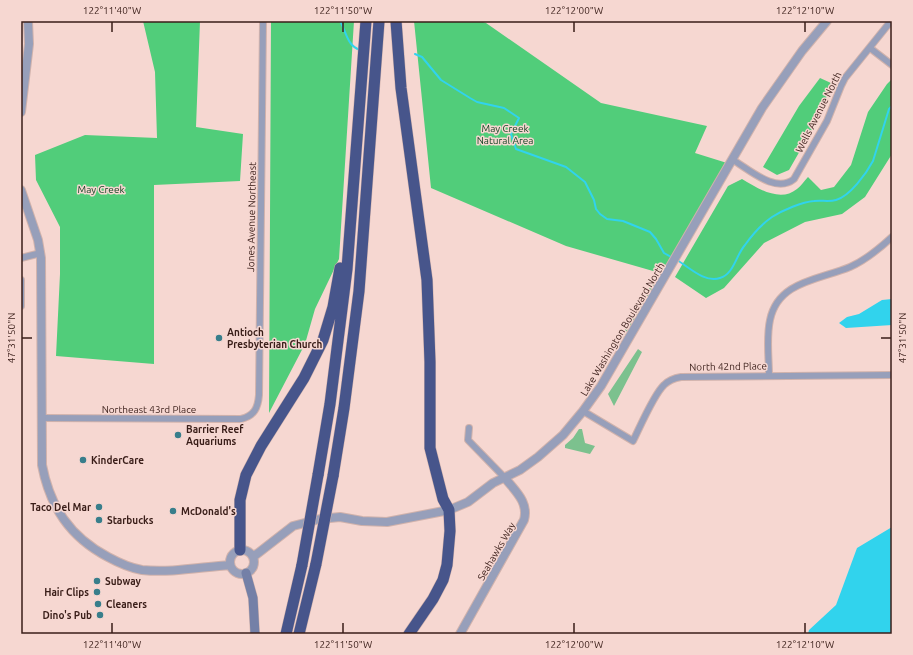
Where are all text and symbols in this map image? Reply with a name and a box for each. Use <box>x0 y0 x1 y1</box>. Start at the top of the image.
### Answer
text: 122°11'40"W <box>83 5 141 16</box>
text: 122°11'50"W <box>314 5 372 16</box>
text: 122°12'00"W <box>545 5 603 16</box>
text: 122°12'10"W <box>776 5 834 16</box>
street label: Wells Avenue North <box>793 70 844 154</box>
park label: May Creek Natural Area <box>477 123 533 146</box>
street label: Jones Avenue Northeast <box>245 162 258 272</box>
park label: May Creek <box>78 184 124 195</box>
street label: Lake Washington Boulevard North <box>578 261 667 398</box>
text: 47°31'50"N <box>6 313 17 363</box>
text: 47°31'50"N <box>897 313 908 363</box>
place label: Antioch Presbyterian Church <box>227 327 323 350</box>
marker: Antioch Presbyterian Church <box>214 333 224 343</box>
street label: North 42nd Place <box>689 360 767 373</box>
street label: Northeast 43rd Place <box>102 404 196 415</box>
place label: Barrier Reef Aquariums <box>186 424 244 447</box>
marker: Barrier Reef Aquariums <box>173 430 183 440</box>
marker: KinderCare <box>78 455 88 465</box>
place label: KinderCare <box>91 455 144 466</box>
place label: Taco Del Mar <box>30 502 92 513</box>
marker: Taco Del Mar <box>94 502 104 512</box>
marker: McDonald's <box>168 506 178 516</box>
place label: McDonald's <box>181 506 236 517</box>
marker: Starbucks <box>94 515 104 525</box>
place label: Starbucks <box>107 515 154 526</box>
street label: Seahawks Way <box>475 520 518 582</box>
marker: Subway <box>92 576 102 586</box>
place label: Subway <box>105 576 141 587</box>
place label: Hair Clips <box>44 587 89 598</box>
marker: Hair Clips <box>92 587 102 597</box>
marker: Cleaners <box>93 599 103 609</box>
place label: Cleaners <box>106 599 147 610</box>
place label: Dino's Pub <box>43 610 92 621</box>
marker: Dino's Pub <box>95 610 105 620</box>
text: 122°11'40"W <box>83 639 141 650</box>
text: 122°11'50"W <box>314 639 372 650</box>
text: 122°12'00"W <box>545 639 603 650</box>
text: 122°12'10"W <box>776 639 834 650</box>

